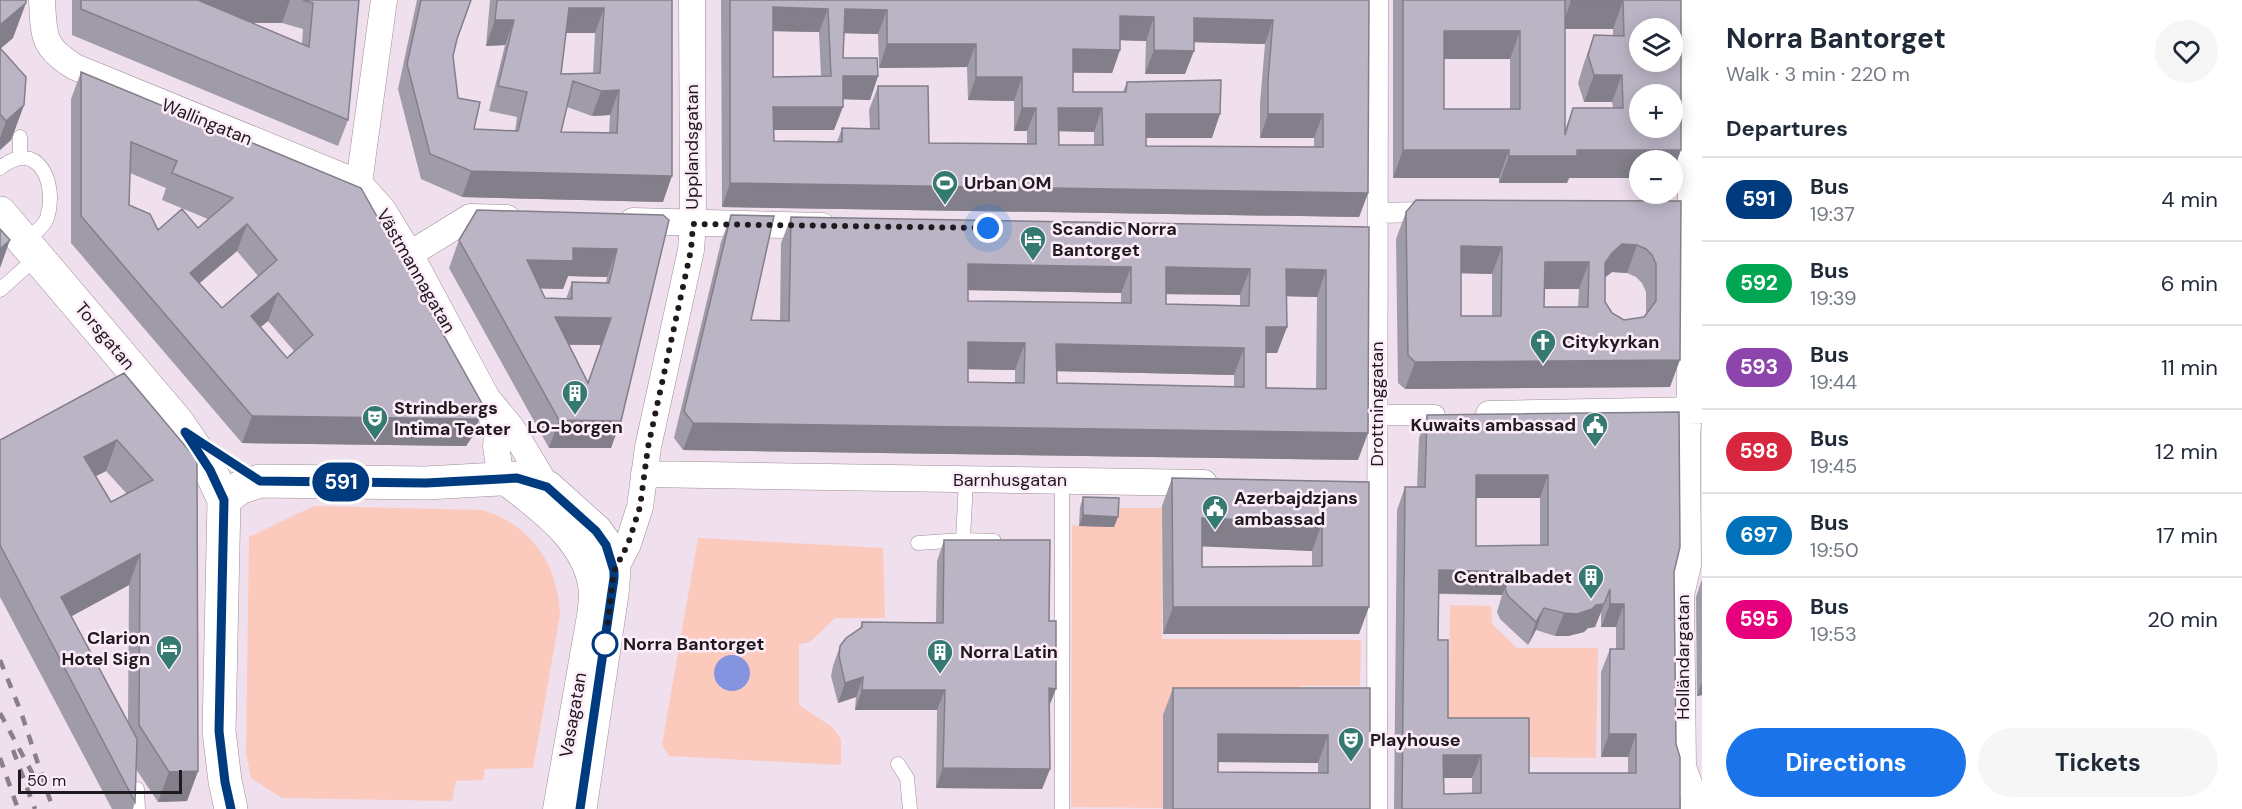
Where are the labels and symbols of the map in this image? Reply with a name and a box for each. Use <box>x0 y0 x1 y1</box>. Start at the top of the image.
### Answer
street label: Upplandsgatan <box>680 84 704 210</box>
street label: Wallingatan <box>158 93 256 151</box>
sports icon: Urban OM <box>930 168 960 206</box>
place label: Urban OM <box>964 171 1051 195</box>
street label: Västmannagatan <box>371 205 461 337</box>
your location <box>973 213 1003 243</box>
place label: Scandic Norra Bantorget <box>1052 217 1177 262</box>
hotel icon: Scandic Norra Bantorget <box>1018 224 1048 262</box>
street label: Torsgatan <box>70 297 140 375</box>
church icon: Citykyrkan <box>1528 327 1558 365</box>
place label: Citykyrkan <box>1562 330 1659 354</box>
street label: Drottninggatan <box>1365 342 1389 466</box>
building icon: LO-borgen <box>560 378 590 416</box>
place label: Strindbergs Intima Teater <box>394 396 511 441</box>
theatre icon: Strindbergs Intima Teater <box>360 403 390 441</box>
public building icon: Kuwaits ambassad <box>1580 410 1610 448</box>
place label: Kuwaits ambassad <box>1411 413 1576 437</box>
place label: LO-borgen <box>527 415 623 439</box>
line badge: 591 <box>306 462 376 502</box>
street label: Barnhusgatan <box>953 468 1067 492</box>
place label: Azerbajdzjans ambassad <box>1234 486 1358 531</box>
public building icon: Azerbajdzjans ambassad <box>1200 493 1230 531</box>
building icon: Centralbadet <box>1576 562 1606 600</box>
place label: Centralbadet <box>1454 565 1572 589</box>
street label: Holländargatan <box>1671 594 1695 720</box>
place label: Clarion Hotel Sign <box>61 626 150 671</box>
marker: Norra Bantorget <box>592 631 618 657</box>
place label: Norra Bantorget <box>623 632 764 656</box>
hotel icon: Clarion Hotel Sign <box>154 633 184 671</box>
building icon: Norra Latin <box>925 637 955 675</box>
place label: Norra Latin <box>960 640 1058 664</box>
street label: Vasagatan <box>554 670 592 760</box>
theatre icon: Playhouse <box>1336 725 1366 763</box>
place label: Playhouse <box>1370 728 1461 752</box>
scale bar <box>18 767 182 794</box>

